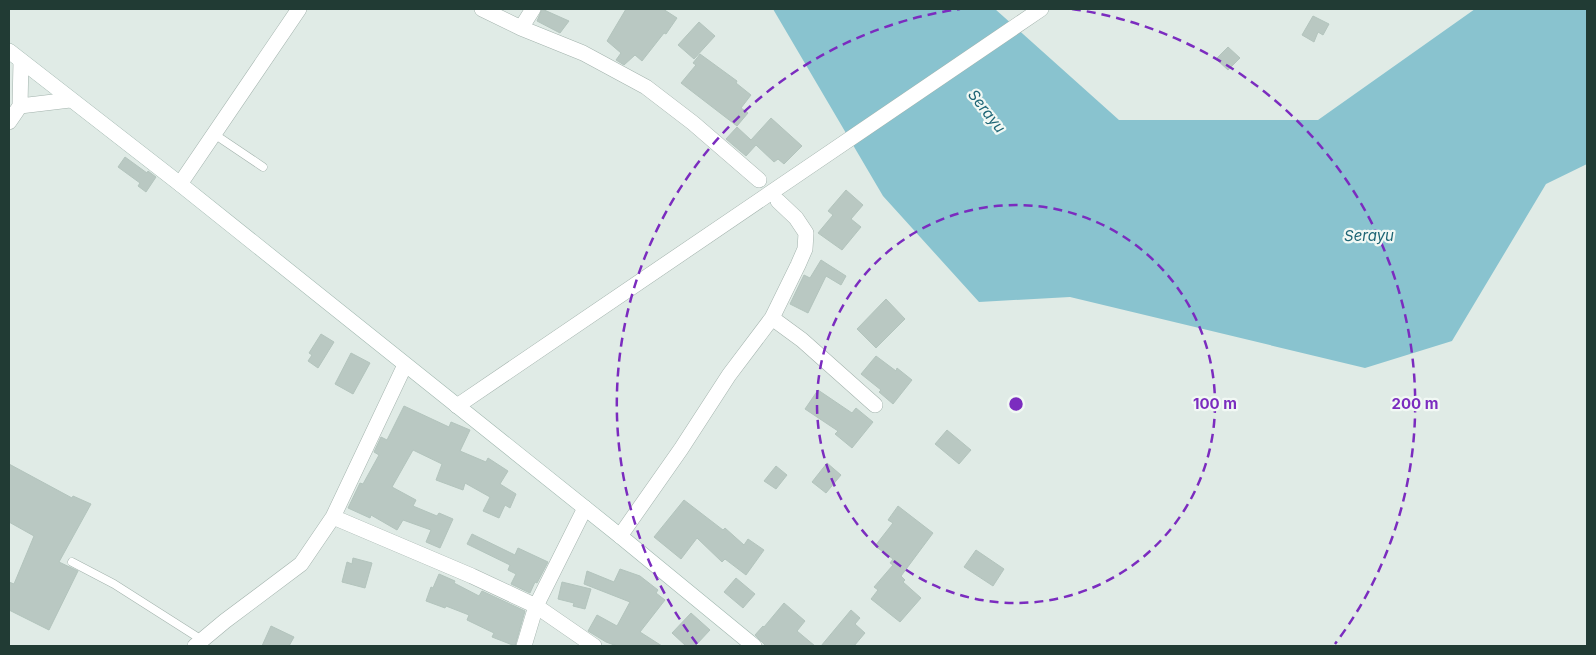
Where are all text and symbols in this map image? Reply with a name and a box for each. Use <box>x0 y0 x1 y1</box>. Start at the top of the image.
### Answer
water label: Serayu <box>964 85 1010 137</box>
water label: Serayu <box>1344 226 1394 245</box>
text: 100 m <box>1193 394 1237 413</box>
text: 200 m <box>1392 394 1438 413</box>
centre of rings <box>1007 395 1025 413</box>

